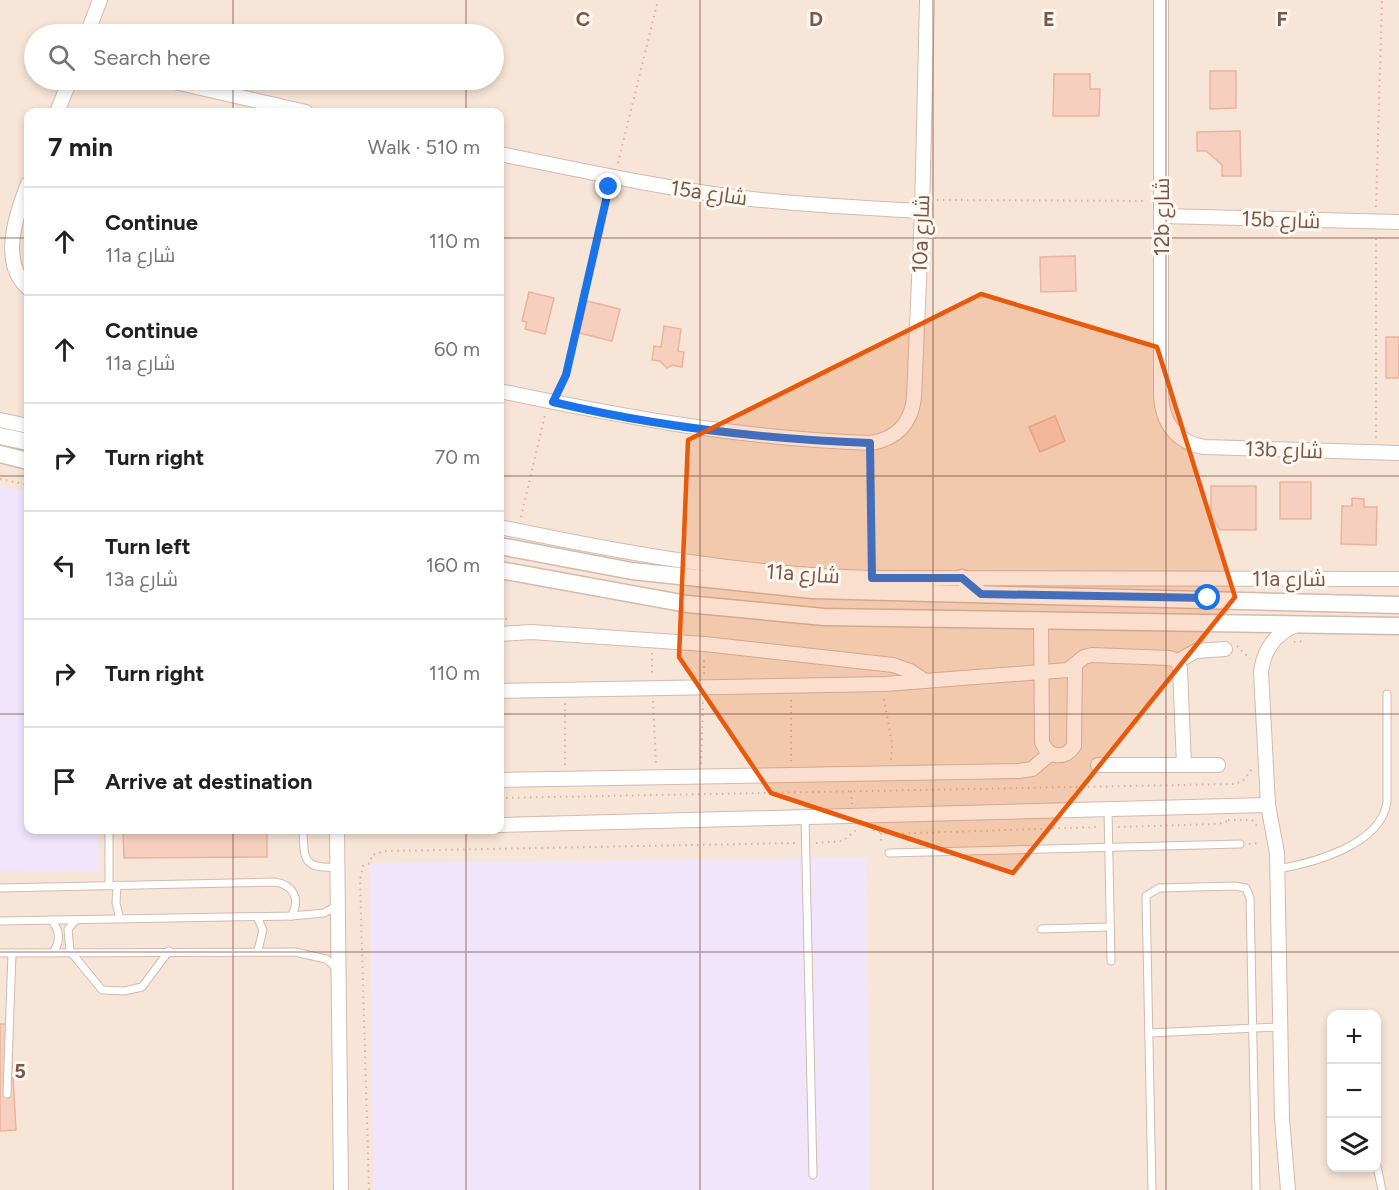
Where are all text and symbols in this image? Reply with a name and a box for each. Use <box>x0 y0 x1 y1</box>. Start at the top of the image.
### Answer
text: C <box>576 7 590 31</box>
text: D <box>809 7 823 31</box>
text: E <box>1043 7 1055 31</box>
text: F <box>1276 7 1288 31</box>
search box <box>24 24 504 90</box>
icon: search <box>45 41 78 74</box>
text: Search here <box>93 44 211 71</box>
text: 7 min <box>48 131 113 163</box>
text: Walk · 510 m <box>368 135 480 159</box>
route end <box>595 173 621 199</box>
street label: 15a شارع <box>669 175 749 212</box>
street label: 12b شارع <box>1149 178 1176 256</box>
street label: 10a شارع <box>907 194 936 274</box>
street label: 15b شارع <box>1241 206 1321 235</box>
text: Continue <box>105 209 198 236</box>
icon: ahead <box>48 225 81 258</box>
text: 110 m <box>429 229 480 253</box>
text: 11a شارع <box>105 243 175 267</box>
text: Continue <box>105 317 198 344</box>
icon: ahead <box>48 333 81 366</box>
text: 60 m <box>434 337 480 361</box>
text: 11a شارع <box>105 351 175 375</box>
street label: 13b شارع <box>1244 436 1324 465</box>
icon: right <box>48 441 81 474</box>
text: Turn right <box>105 444 204 471</box>
text: 70 m <box>434 445 480 469</box>
text: Turn left <box>105 533 191 560</box>
icon: left <box>48 549 81 582</box>
text: 160 m <box>426 553 480 577</box>
street label: 11a شارع <box>765 558 841 591</box>
street label: 11a شارع <box>1252 566 1326 593</box>
text: 13a شارع <box>105 567 178 591</box>
route start <box>1194 584 1220 610</box>
icon: right <box>48 657 81 690</box>
text: Turn right <box>105 660 204 687</box>
text: 110 m <box>429 661 480 685</box>
icon: arrive <box>48 765 81 798</box>
text: Arrive at destination <box>105 768 313 795</box>
map controls <box>1327 1010 1381 1172</box>
button: + <box>1327 1010 1381 1064</box>
text: 5 <box>14 1059 26 1083</box>
button: − <box>1327 1064 1381 1118</box>
button: layers <box>1327 1118 1381 1172</box>

